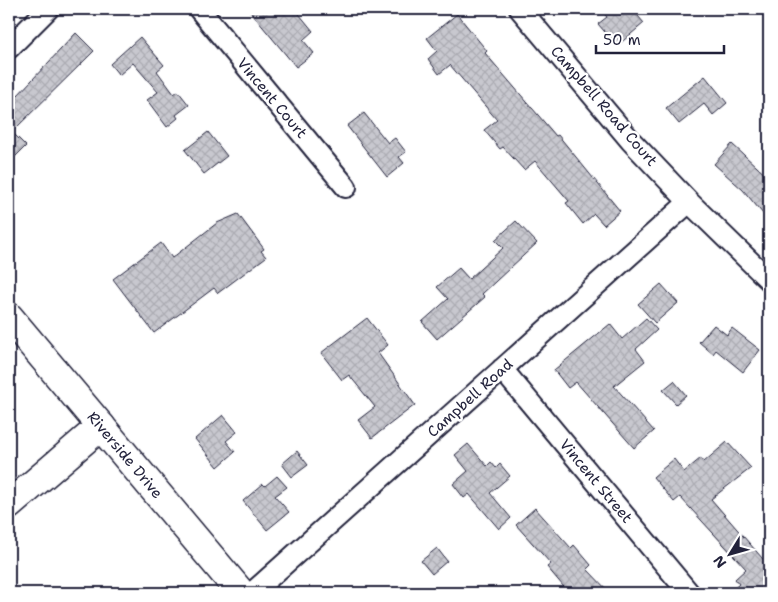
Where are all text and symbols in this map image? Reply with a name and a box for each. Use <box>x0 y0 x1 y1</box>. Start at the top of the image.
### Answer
scale bar <box>596 22 723 54</box>
text: 50 m <box>603 30 641 50</box>
street label: Campbell Road Court <box>546 42 662 170</box>
street label: Vincent Court <box>232 54 312 142</box>
street label: Campbell Road <box>423 354 517 442</box>
street label: Riverside Drive <box>83 407 167 503</box>
street label: Vincent Street <box>555 435 637 527</box>
north arrow <box>706 530 756 580</box>
text: N <box>709 552 730 572</box>

